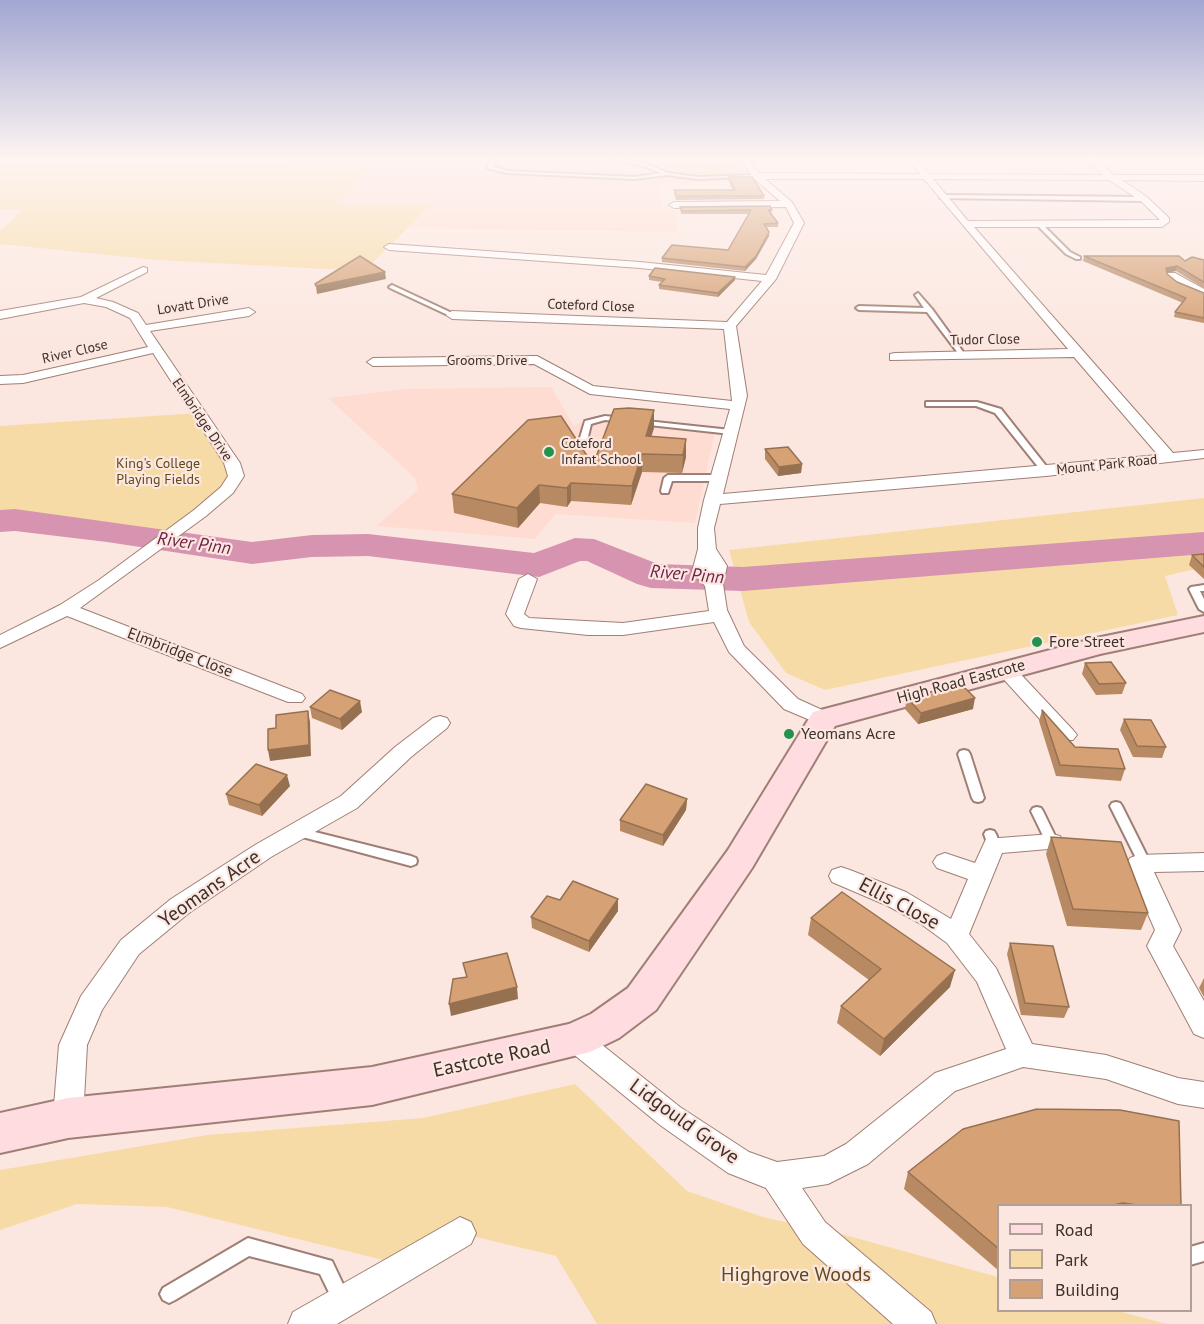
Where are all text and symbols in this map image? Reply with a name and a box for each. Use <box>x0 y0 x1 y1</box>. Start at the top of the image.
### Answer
street label: Lovatt Drive <box>156 291 230 319</box>
street label: Coteford Close <box>547 296 635 316</box>
street label: Tudor Close <box>950 331 1020 349</box>
street label: River Close <box>41 336 109 368</box>
street label: Grooms Drive <box>447 353 527 369</box>
street label: Elmbridge Drive <box>168 375 236 465</box>
place label: Coteford Infant School <box>561 436 641 468</box>
marker: Coteford Infant School <box>542 445 556 459</box>
street label: Mount Park Road <box>1056 451 1158 479</box>
park label: King's College Playing Fields <box>116 456 200 488</box>
water label: River Pinn <box>156 528 232 560</box>
water label: River Pinn <box>649 561 725 589</box>
street label: Elmbridge Close <box>125 624 235 682</box>
place label: Fore Street <box>1049 632 1125 652</box>
marker: Fore Street <box>1030 635 1044 649</box>
street label: High Road Eastcote <box>895 656 1027 708</box>
place label: Yeomans Acre <box>801 724 896 744</box>
marker: Yeomans Acre <box>782 727 796 741</box>
street label: Yeomans Acre <box>155 845 265 933</box>
street label: Ellis Close <box>854 873 944 935</box>
street label: Eastcote Road <box>431 1035 553 1083</box>
street label: Lidgould Grove <box>624 1074 744 1170</box>
legend <box>997 1204 1192 1312</box>
text: Road <box>1055 1218 1093 1241</box>
text: Park <box>1055 1248 1088 1271</box>
park label: Highgrove Woods <box>721 1263 871 1287</box>
text: Building <box>1055 1278 1119 1301</box>

